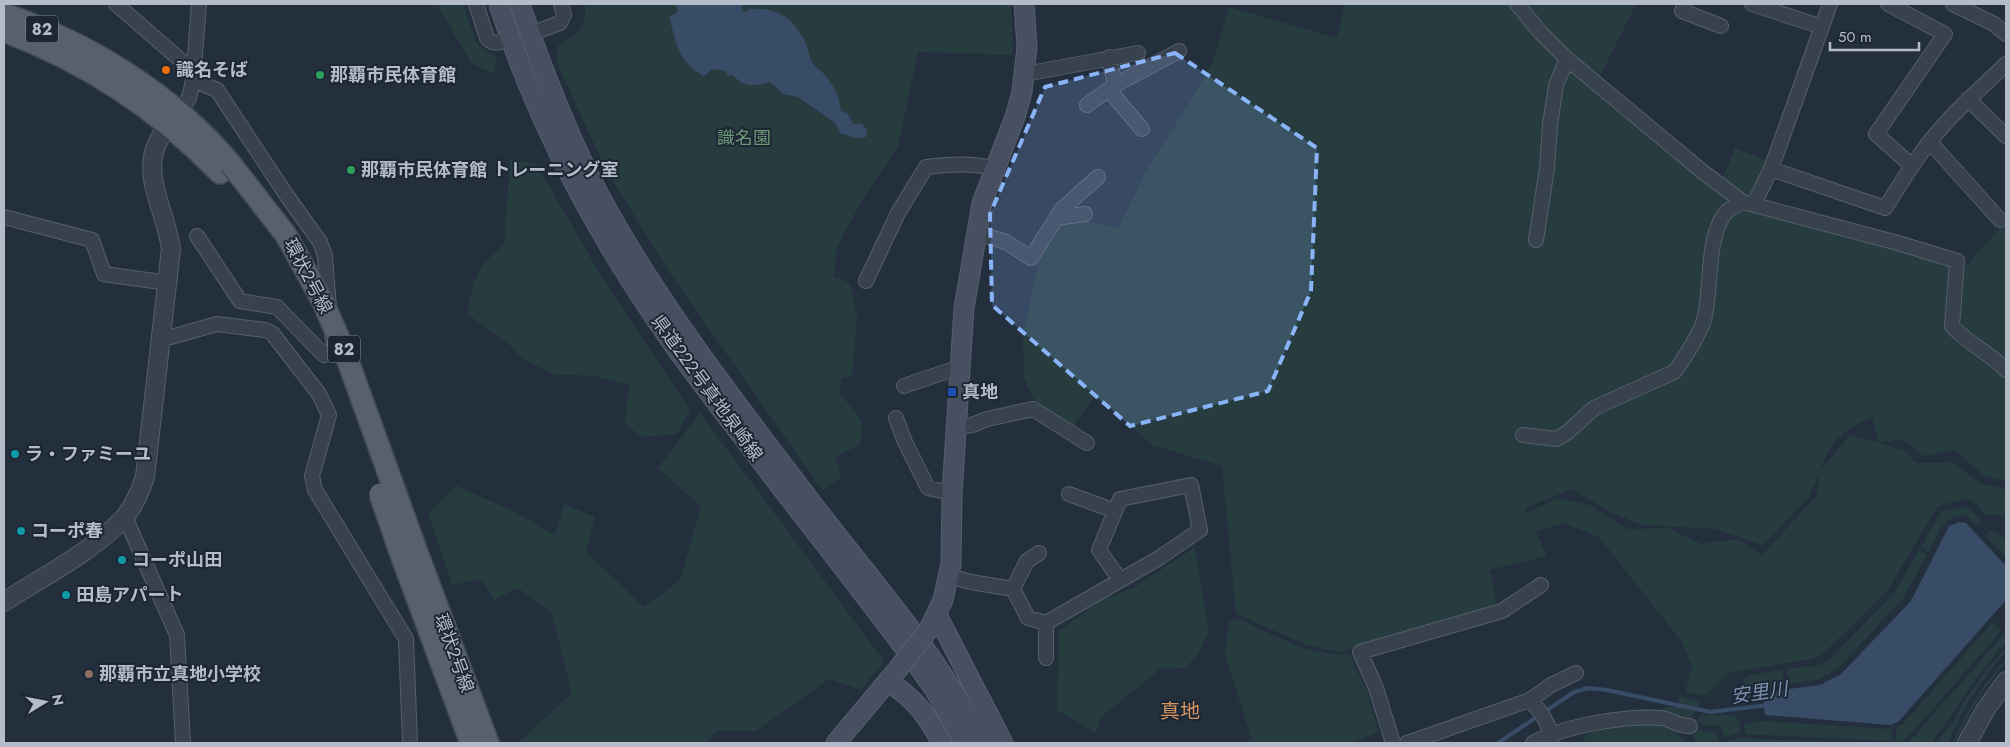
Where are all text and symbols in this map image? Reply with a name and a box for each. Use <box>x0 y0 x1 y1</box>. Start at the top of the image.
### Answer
road number: 82 <box>26 15 58 42</box>
scale bar <box>1830 20 1919 52</box>
text: 50 m <box>1838 26 1872 48</box>
place label: 識名そば <box>176 57 248 83</box>
place label: 那覇市民体育館 <box>330 62 456 88</box>
marker: 識名そば <box>160 64 172 76</box>
marker: 那覇市民体育館 <box>314 69 326 81</box>
park label: 識名園 <box>717 125 771 151</box>
place label: 那覇市民体育館 トレーニング室 <box>361 157 618 183</box>
marker: 那覇市民体育館 トレーニング室 <box>345 164 357 176</box>
street label: 環状2号線 <box>277 234 339 318</box>
street label: 県道222号真地泉崎線 <box>645 310 769 466</box>
road number: 82 <box>328 336 360 362</box>
place label: 真地 <box>962 379 998 405</box>
marker: 真地 <box>946 386 958 398</box>
place label: ラ・ファミーユ <box>25 441 151 467</box>
marker: ラ・ファミーユ <box>9 448 21 460</box>
place label: コーポ春 <box>31 518 103 544</box>
marker: コーポ春 <box>15 525 27 537</box>
place label: コーポ山田 <box>132 547 222 573</box>
marker: コーポ山田 <box>116 554 128 566</box>
place label: 田島アパート <box>76 582 184 608</box>
marker: 田島アパート <box>60 589 72 601</box>
street label: 環状2号線 <box>428 610 480 696</box>
place label: 那覇市立真地小学校 <box>99 661 261 687</box>
marker: 那覇市立真地小学校 <box>83 668 95 680</box>
water label: 安里川 <box>1729 675 1791 710</box>
north arrow <box>20 677 70 727</box>
text: N <box>47 693 69 707</box>
district label: 真地 <box>1160 697 1200 726</box>

